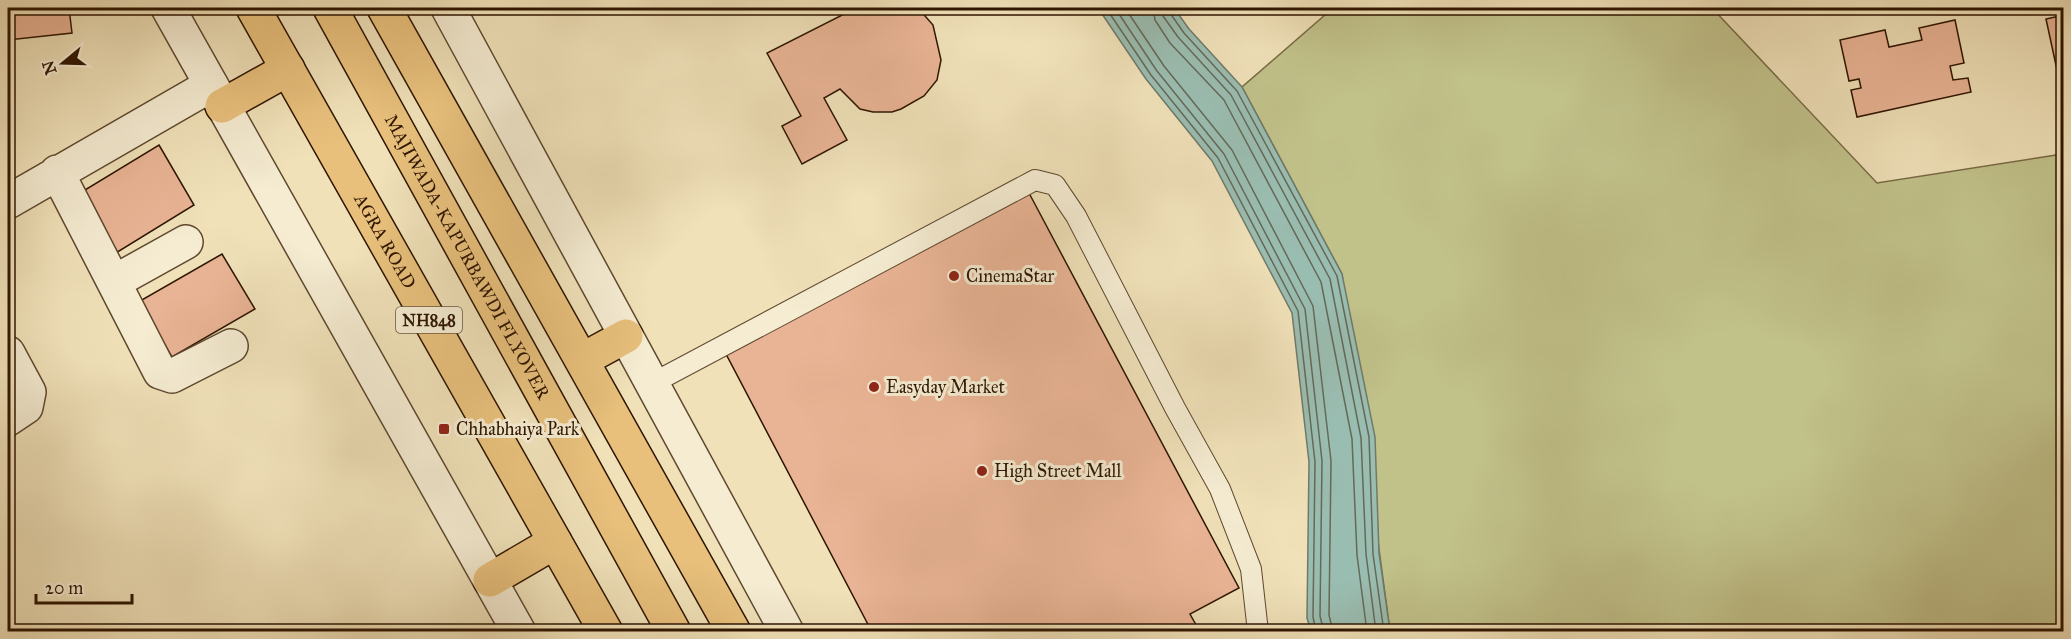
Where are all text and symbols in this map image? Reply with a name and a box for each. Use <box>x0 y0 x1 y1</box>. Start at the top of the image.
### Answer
north arrow <box>33 33 93 93</box>
text: N <box>38 58 60 77</box>
street label: MAJIWADA-KAPURBAWDI FLYOVER <box>380 110 555 404</box>
street label: AGRA ROAD <box>349 189 421 293</box>
place label: CinemaStar <box>966 265 1055 287</box>
marker: CinemaStar <box>947 269 961 283</box>
road number: NH848 <box>396 307 462 333</box>
place label: Easyday Market <box>886 376 1006 398</box>
marker: Easyday Market <box>867 380 881 394</box>
place label: Chhabhaiya Park <box>456 418 580 440</box>
marker: Chhabhaiya Park <box>437 422 451 436</box>
place label: High Street Mall <box>994 460 1121 483</box>
marker: High Street Mall <box>975 464 989 478</box>
scale bar <box>36 567 132 605</box>
text: 20 m <box>45 577 83 599</box>

